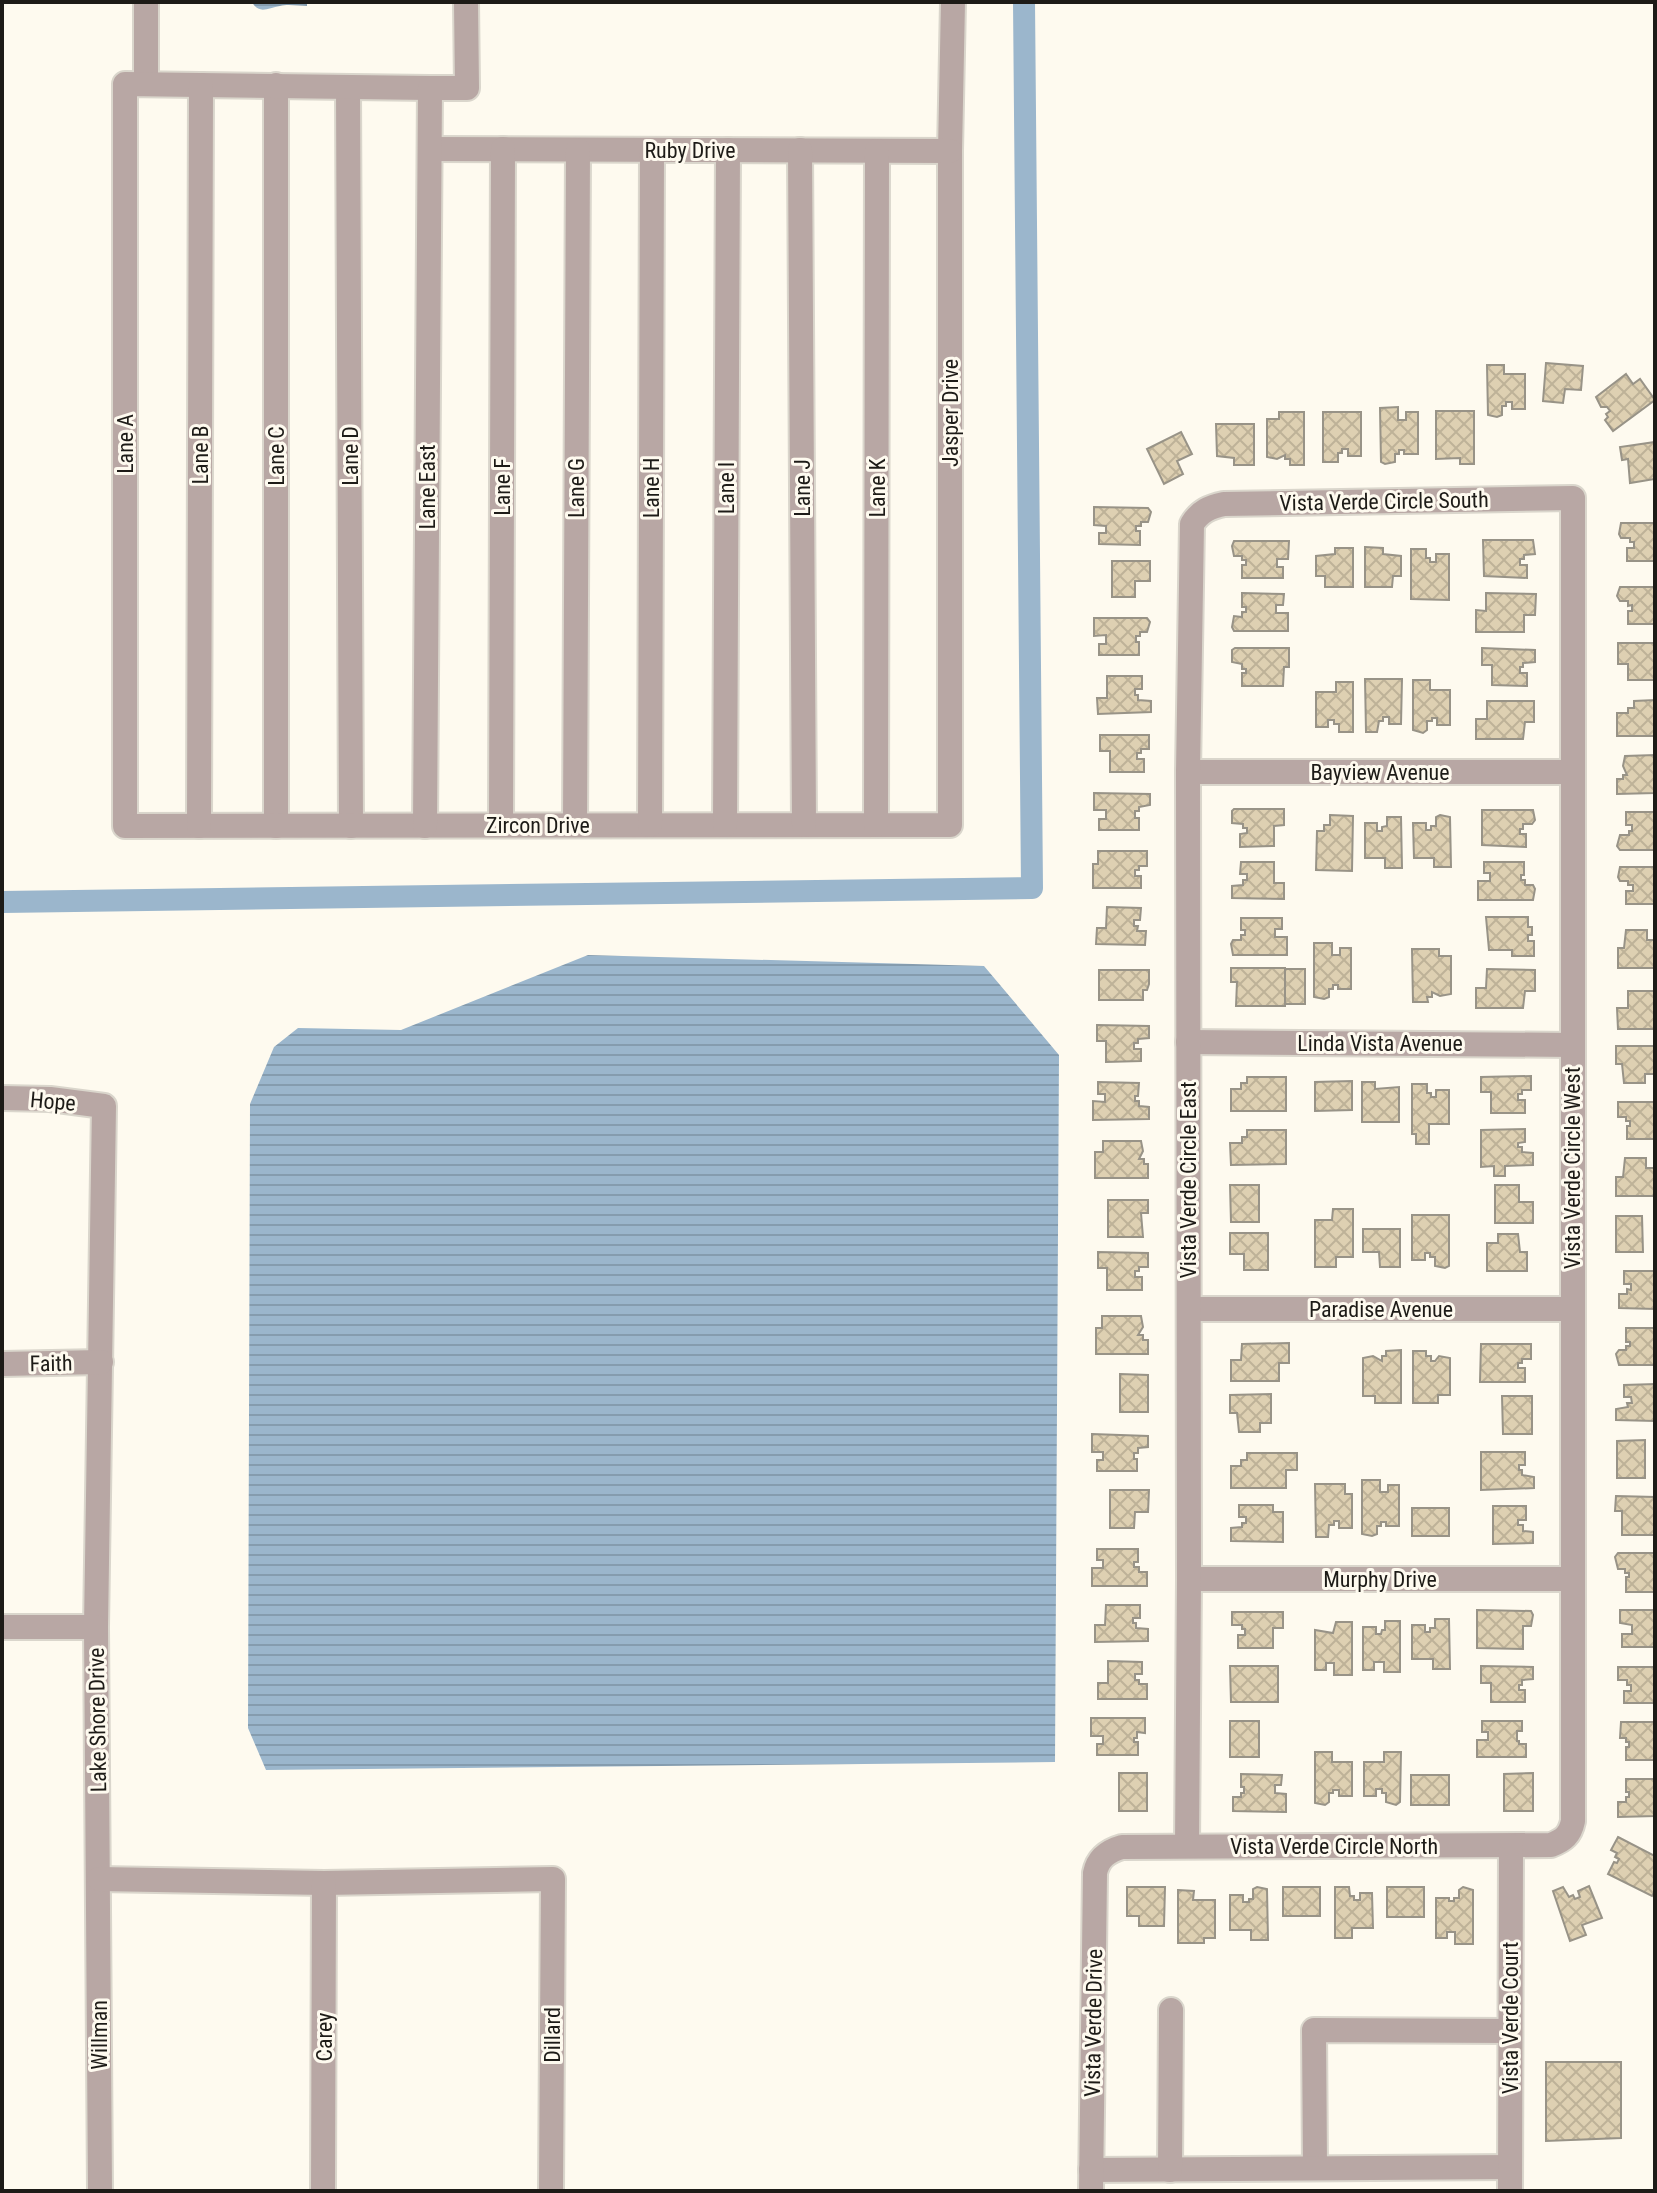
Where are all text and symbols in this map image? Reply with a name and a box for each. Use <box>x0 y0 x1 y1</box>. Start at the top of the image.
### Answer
street label: Ruby Drive <box>644 138 736 163</box>
street label: Jasper Drive <box>938 359 963 467</box>
street label: Lane A <box>113 414 138 474</box>
street label: Lane B <box>188 425 213 485</box>
street label: Lane C <box>264 426 289 486</box>
street label: Lane D <box>338 426 363 486</box>
street label: Lane East <box>415 444 440 530</box>
street label: Lane F <box>490 458 515 516</box>
street label: Lane G <box>564 458 589 518</box>
street label: Lane H <box>639 458 664 518</box>
street label: Lane K <box>865 458 890 518</box>
street label: Lane J <box>790 459 815 517</box>
street label: Lane I <box>714 462 739 514</box>
street label: Vista Verde Circle South <box>1279 487 1489 516</box>
street label: Bayview Avenue <box>1310 760 1450 785</box>
street label: Zircon Drive <box>486 813 590 838</box>
street label: Linda Vista Avenue <box>1297 1031 1463 1056</box>
street label: Vista Verde Circle West <box>1560 1067 1585 1269</box>
street label: Vista Verde Circle East <box>1176 1081 1201 1279</box>
street label: Hope <box>29 1087 77 1116</box>
street label: Paradise Avenue <box>1309 1297 1453 1322</box>
street label: Faith <box>29 1351 73 1376</box>
street label: Murphy Drive <box>1323 1567 1437 1592</box>
street label: Lake Shore Drive <box>84 1647 111 1793</box>
street label: Vista Verde Circle North <box>1230 1834 1438 1859</box>
street label: Vista Verde Court <box>1498 1942 1523 2094</box>
street label: Vista Verde Drive <box>1080 1949 1107 2097</box>
street label: Willman <box>87 2000 112 2070</box>
street label: Dillard <box>540 2007 565 2063</box>
street label: Carey <box>312 2013 337 2061</box>

